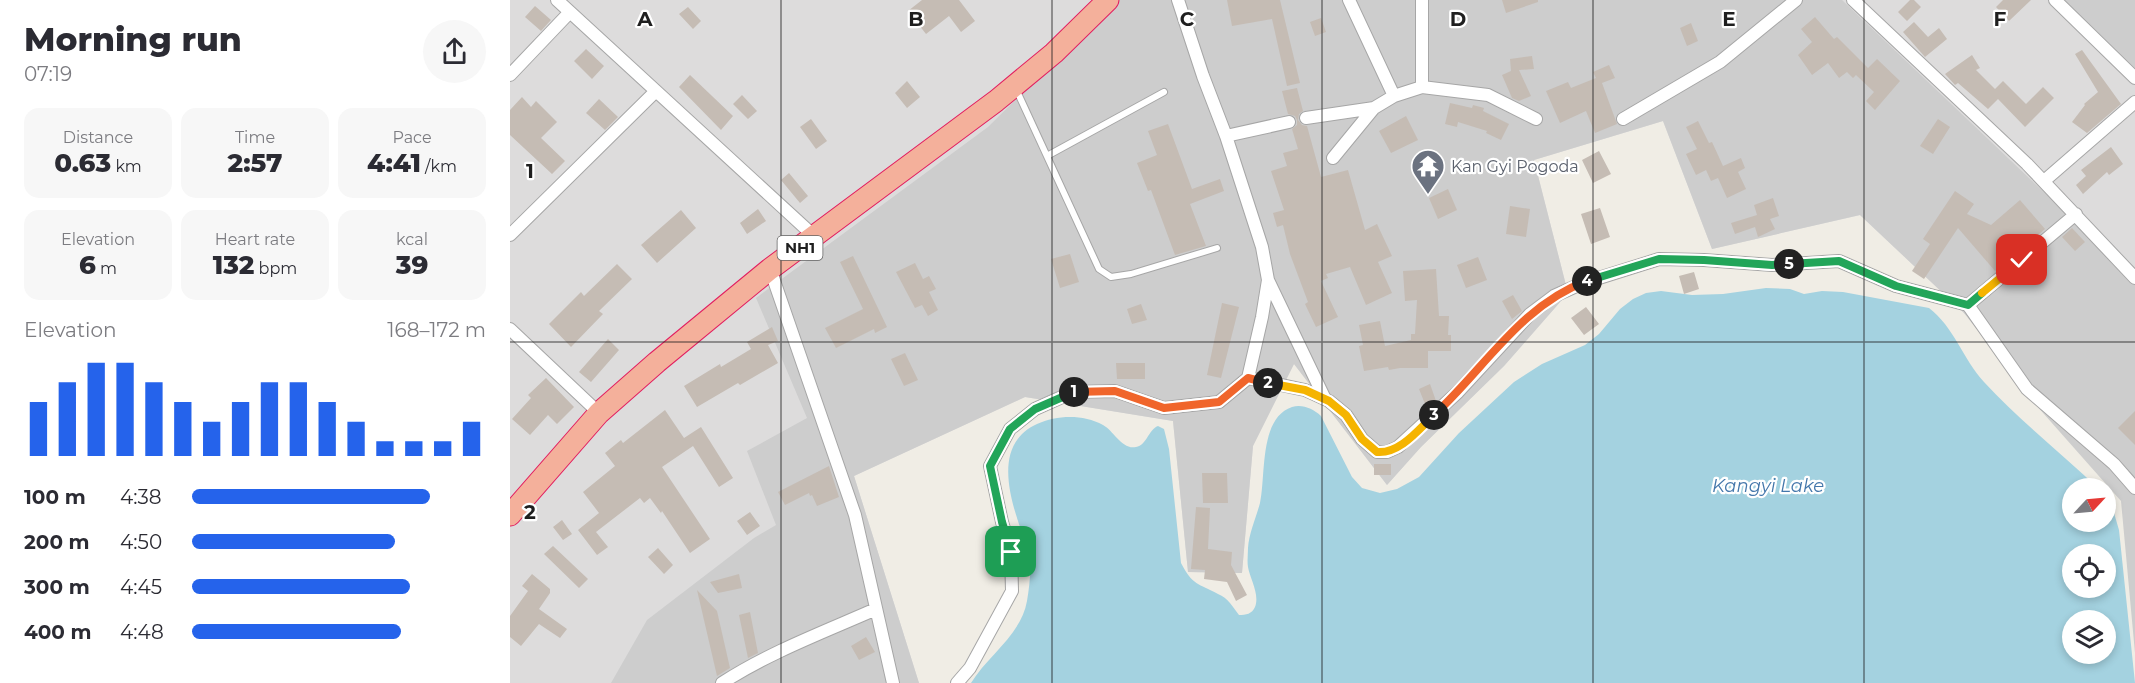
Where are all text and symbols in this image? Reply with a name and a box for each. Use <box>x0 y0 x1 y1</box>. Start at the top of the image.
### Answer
text: A <box>636 7 653 31</box>
text: B <box>908 7 924 31</box>
text: C <box>1180 7 1195 31</box>
text: D <box>1450 7 1466 31</box>
text: E <box>1722 7 1736 31</box>
text: F <box>1994 7 2007 31</box>
text: Morning run <box>24 19 242 59</box>
button: share <box>423 20 486 83</box>
text: 07:19 <box>24 62 72 86</box>
text: Distance <box>63 128 133 147</box>
text: Time <box>235 128 275 147</box>
text: Pace <box>392 128 432 147</box>
text: 0.63 <box>54 147 111 179</box>
text: 2:57 <box>228 147 282 179</box>
text: 4:41 <box>367 147 421 179</box>
temple icon: Kan Gyi Pogoda <box>1410 148 1446 195</box>
text: km <box>111 157 142 176</box>
text: /km <box>421 157 457 176</box>
place label: Kan Gyi Pogoda <box>1451 157 1579 176</box>
text: 1 <box>526 159 534 183</box>
text: Elevation <box>61 230 135 249</box>
text: Heart rate <box>215 230 295 249</box>
text: kcal <box>396 230 428 249</box>
pin <box>1996 234 2047 285</box>
road number: NH1 <box>778 236 822 260</box>
icon: check <box>2005 243 2038 276</box>
text: 6 <box>79 249 96 281</box>
text: 132 <box>213 249 254 281</box>
text: 39 <box>396 249 428 281</box>
pin: 5 <box>1774 249 1804 279</box>
text: 5 <box>1784 254 1794 273</box>
text: m <box>96 259 117 278</box>
text: bpm <box>254 259 297 278</box>
pin: 4 <box>1572 266 1602 296</box>
text: 4 <box>1581 271 1593 290</box>
text: Elevation <box>24 318 116 342</box>
text: 168–172 m <box>387 318 486 342</box>
pin: 2 <box>1253 368 1283 398</box>
text: 2 <box>1263 373 1273 392</box>
pin: 1 <box>1059 377 1089 407</box>
text: 1 <box>1071 382 1077 401</box>
pin: 3 <box>1419 400 1449 430</box>
text: 3 <box>1429 405 1439 424</box>
water label: Kangyi Lake <box>1712 475 1824 497</box>
north arrow <box>2062 478 2116 532</box>
map controls <box>2062 478 2116 664</box>
text: 100 m <box>24 485 86 509</box>
text: 4:38 <box>120 485 162 509</box>
text: 2 <box>524 500 536 524</box>
pin <box>985 526 1036 577</box>
text: 200 m <box>24 530 90 554</box>
text: 4:50 <box>120 530 162 554</box>
icon: arrive <box>994 535 1027 568</box>
button: locate <box>2062 544 2116 598</box>
text: 300 m <box>24 575 90 599</box>
text: 4:45 <box>120 575 162 599</box>
button: layers <box>2062 610 2116 664</box>
text: 400 m <box>24 620 92 644</box>
text: 4:48 <box>120 620 164 644</box>

